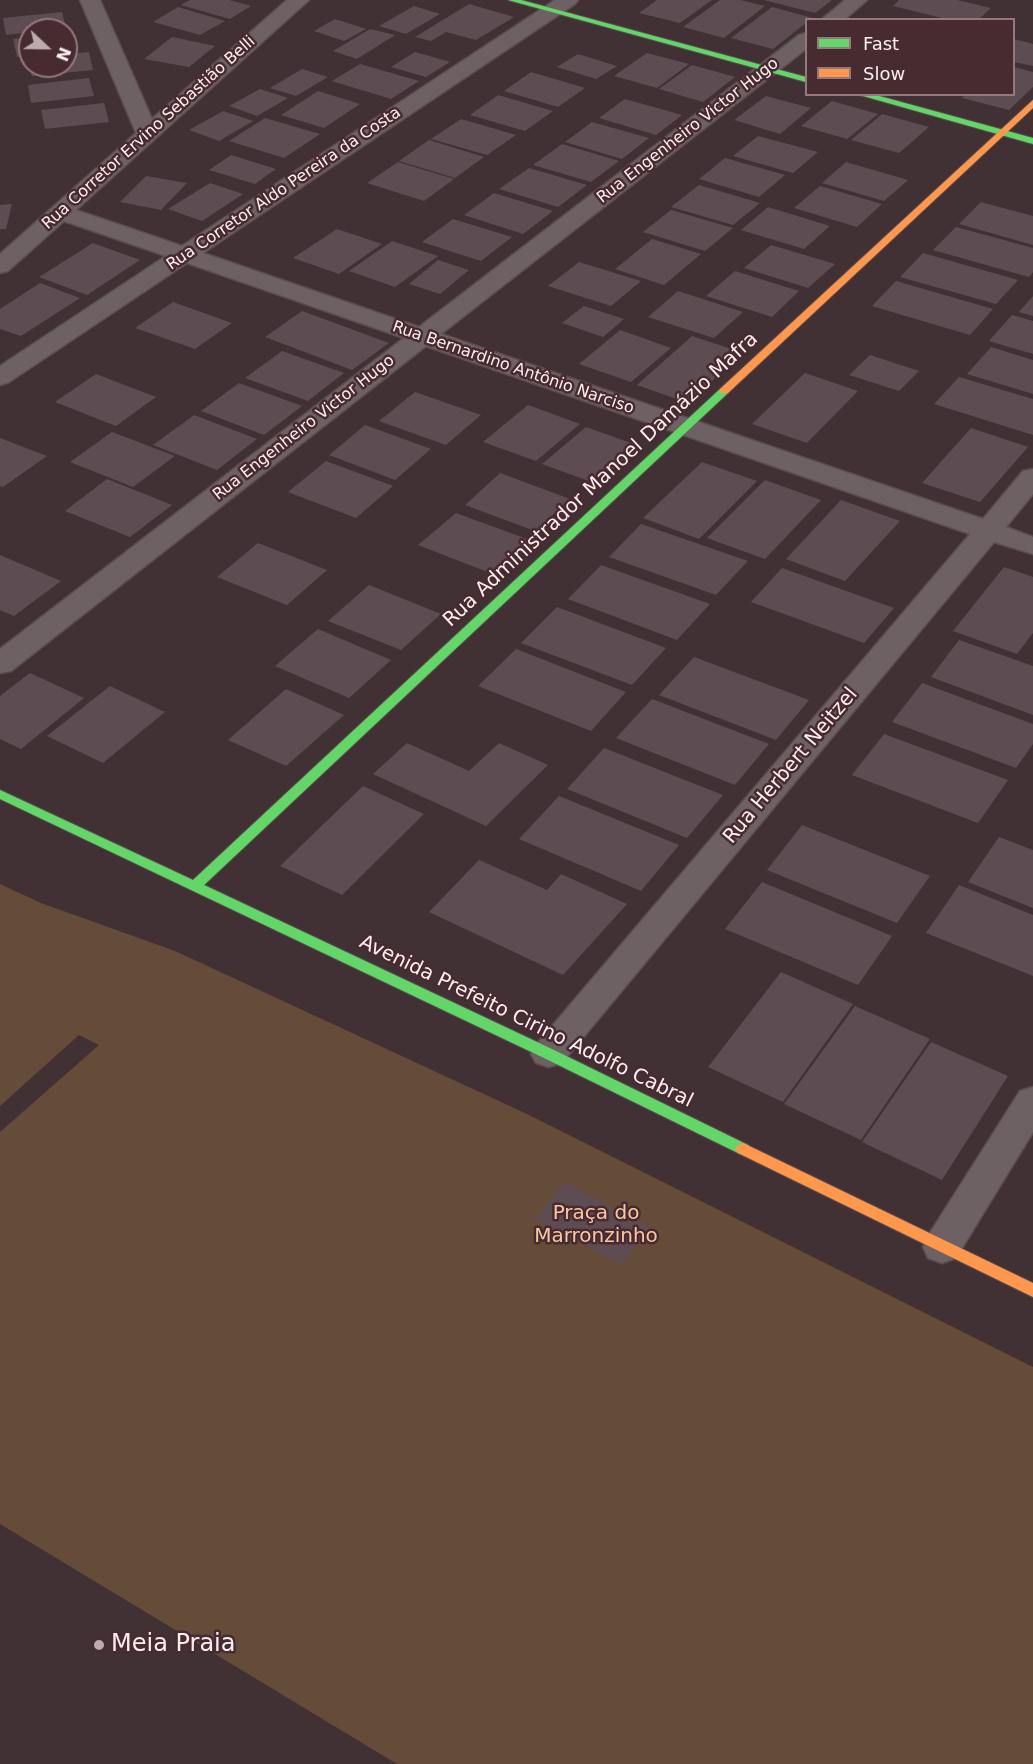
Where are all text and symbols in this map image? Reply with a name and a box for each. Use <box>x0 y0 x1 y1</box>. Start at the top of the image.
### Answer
north arrow <box>18 18 78 78</box>
legend <box>805 18 1015 96</box>
street label: Rua Corretor Ervino Sebastião Belli <box>39 32 259 234</box>
text: Fast <box>863 33 899 54</box>
text: N <box>52 44 75 64</box>
street label: Rua Engenheiro Victor Hugo <box>593 54 783 208</box>
text: Slow <box>863 63 905 84</box>
street label: Rua Corretor Aldo Pereira da Costa <box>163 103 405 275</box>
street label: Rua Bernardino Antônio Narciso <box>390 318 636 418</box>
street label: Rua Administrador Manoel Damázio Mafra <box>439 327 763 633</box>
street label: Rua Engenheiro Victor Hugo <box>209 351 399 505</box>
street label: Rua Herbert Neitzel <box>719 683 863 849</box>
street label: Avenida Prefeito Cirino Adolfo Cabral <box>355 930 697 1114</box>
park label: Praça do Marronzinho <box>534 1202 658 1249</box>
place label: Meia Praia <box>111 1631 235 1659</box>
marker: Meia Praia <box>92 1638 106 1652</box>

